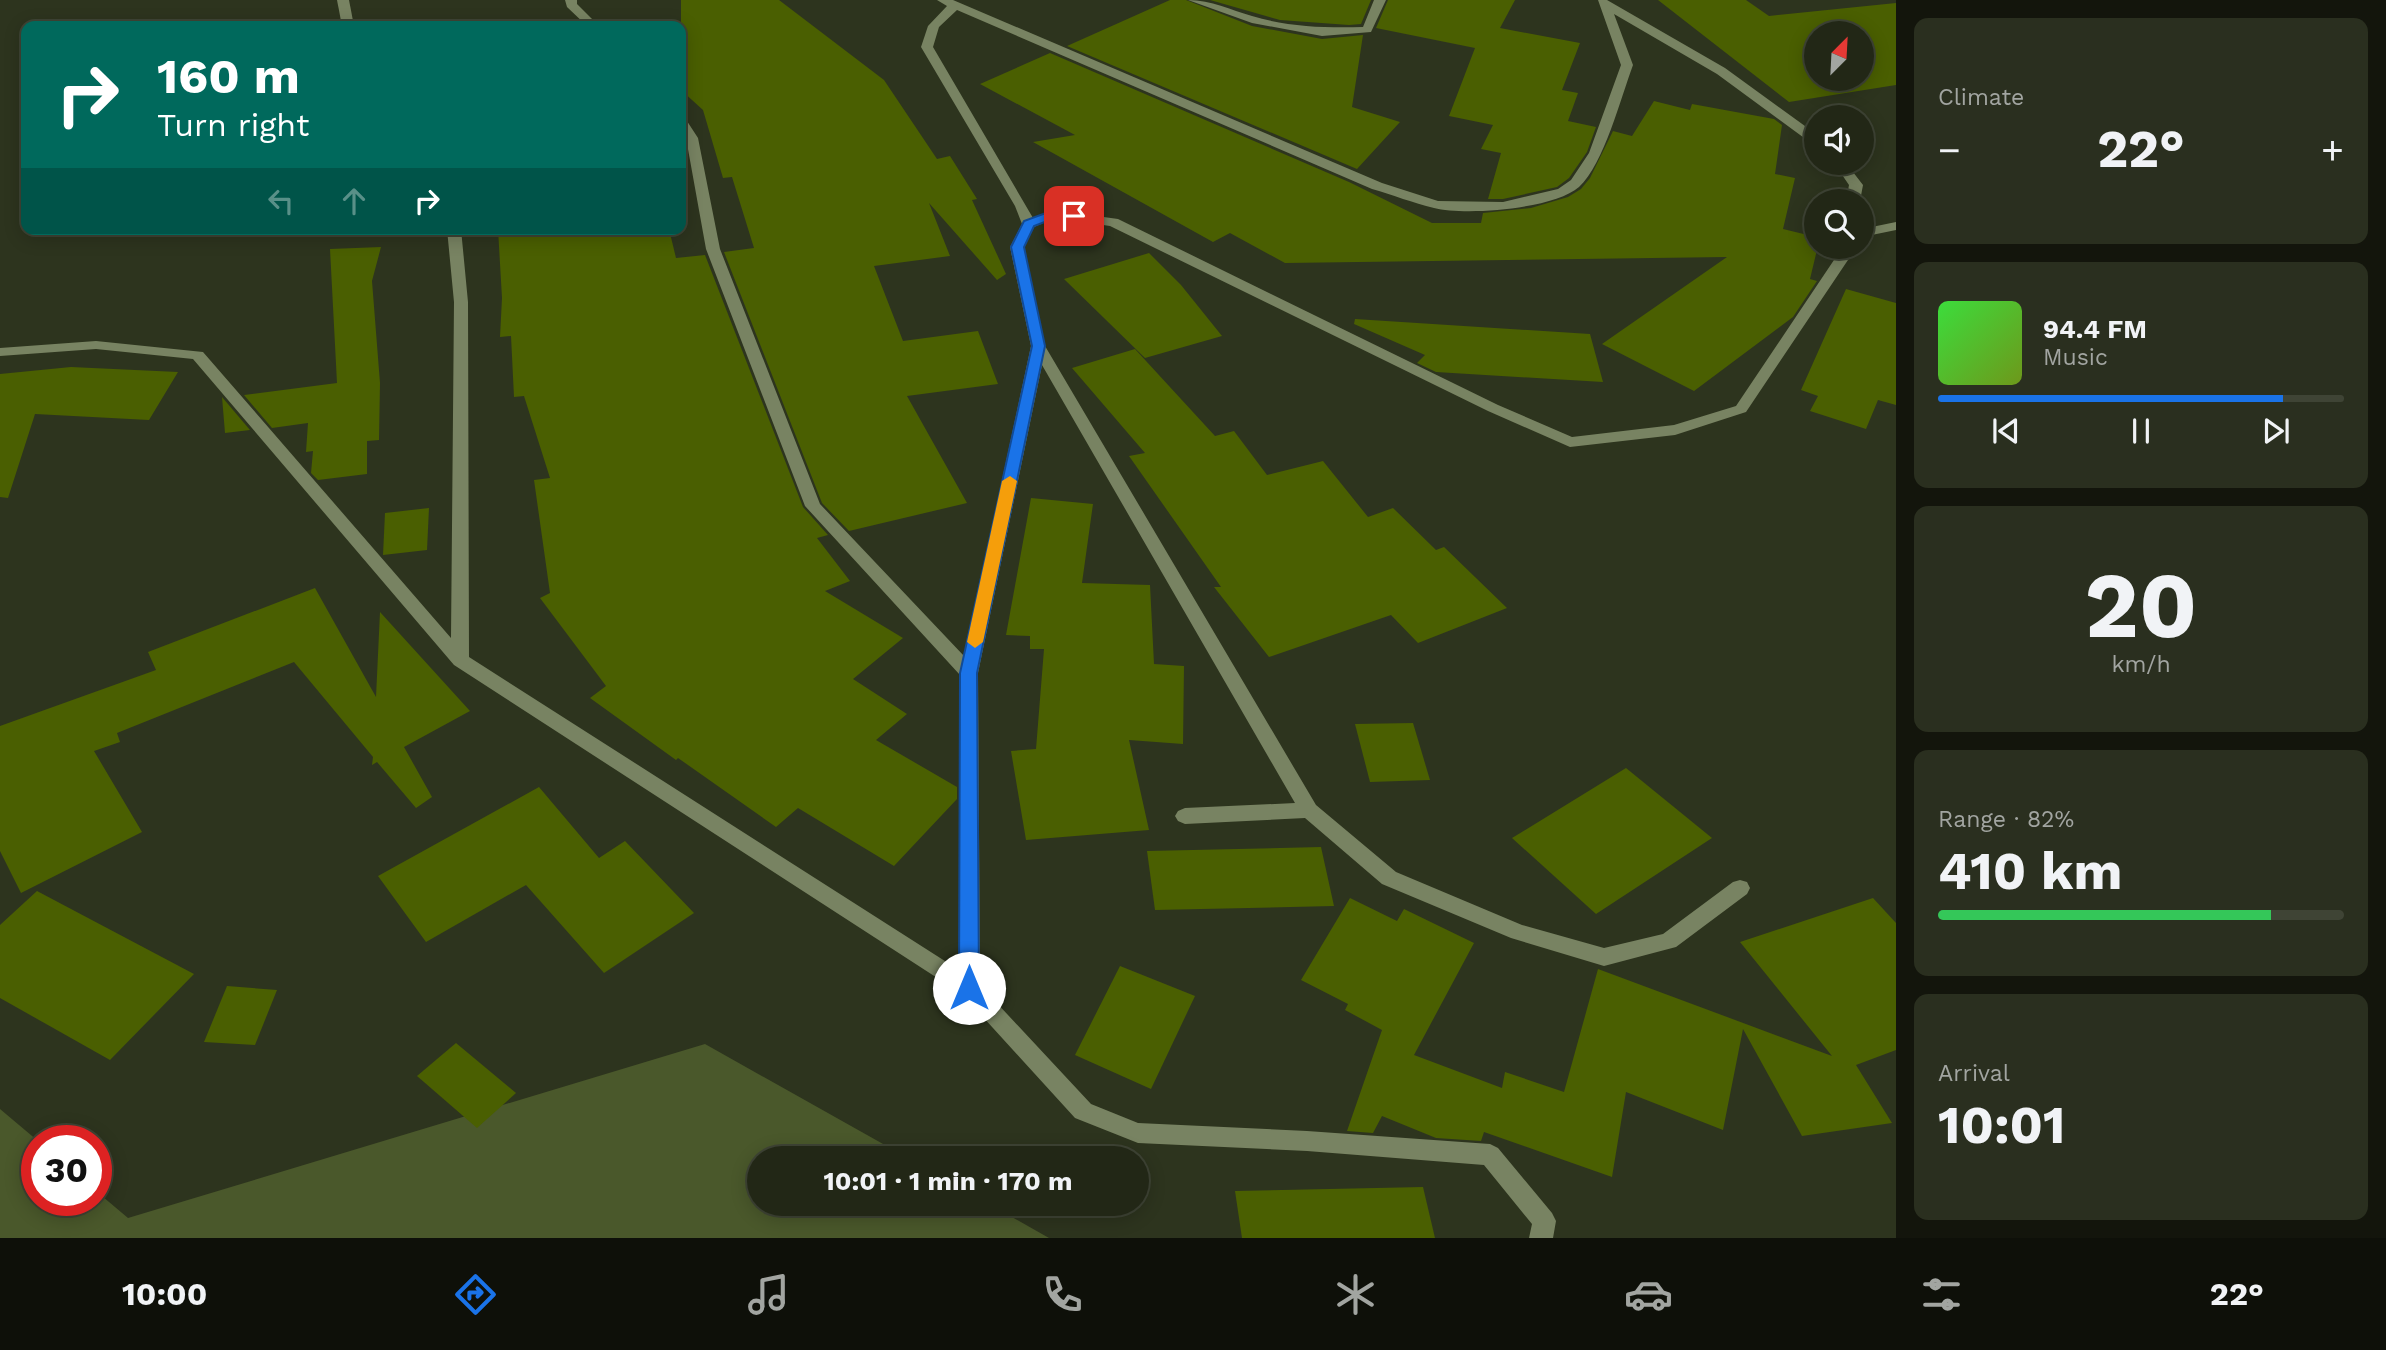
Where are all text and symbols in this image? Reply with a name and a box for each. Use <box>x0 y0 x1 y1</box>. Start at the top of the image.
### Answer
north arrow <box>1804 21 1874 91</box>
map controls <box>1804 21 1874 259</box>
text: 160 m <box>157 47 300 105</box>
icon: right <box>42 49 133 140</box>
text: Climate <box>1938 84 2024 111</box>
button: sound <box>1804 105 1874 175</box>
text: Turn right <box>157 106 309 144</box>
text: 22° <box>2097 119 2185 180</box>
text: − <box>1938 128 1961 172</box>
text: + <box>2321 128 2344 172</box>
icon: left <box>262 182 300 220</box>
icon: ahead <box>335 182 373 220</box>
icon: right <box>408 182 446 220</box>
pin <box>1044 186 1104 246</box>
button: search <box>1804 189 1874 259</box>
icon: arrive <box>1055 197 1093 235</box>
text: 94.4 FM <box>2043 314 2147 344</box>
text: Music <box>2043 344 2108 371</box>
icon: previous <box>1987 412 2025 450</box>
icon: pause <box>2122 412 2160 450</box>
icon: next <box>2257 412 2295 450</box>
text: 20 <box>2085 552 2197 659</box>
text: km/h <box>2111 651 2171 678</box>
text: Range · 82% <box>1938 806 2074 833</box>
text: 410 km <box>1938 841 2122 902</box>
position arrow <box>932 951 1006 1025</box>
text: Arrival <box>1938 1060 2010 1087</box>
text: 10:01 <box>1938 1095 2066 1156</box>
speed limit sign: 30 <box>21 1125 112 1216</box>
text: 10:01 · 1 min · 170 m <box>823 1166 1073 1196</box>
icon: directions <box>451 1270 500 1319</box>
icon: music <box>744 1270 793 1319</box>
icon: phone <box>1038 1270 1087 1319</box>
icon: climate <box>1331 1270 1380 1319</box>
icon: car <box>1624 1270 1673 1319</box>
icon: filters <box>1917 1270 1966 1319</box>
text: 10:00 <box>122 1275 207 1313</box>
text: 22° <box>2210 1275 2264 1313</box>

